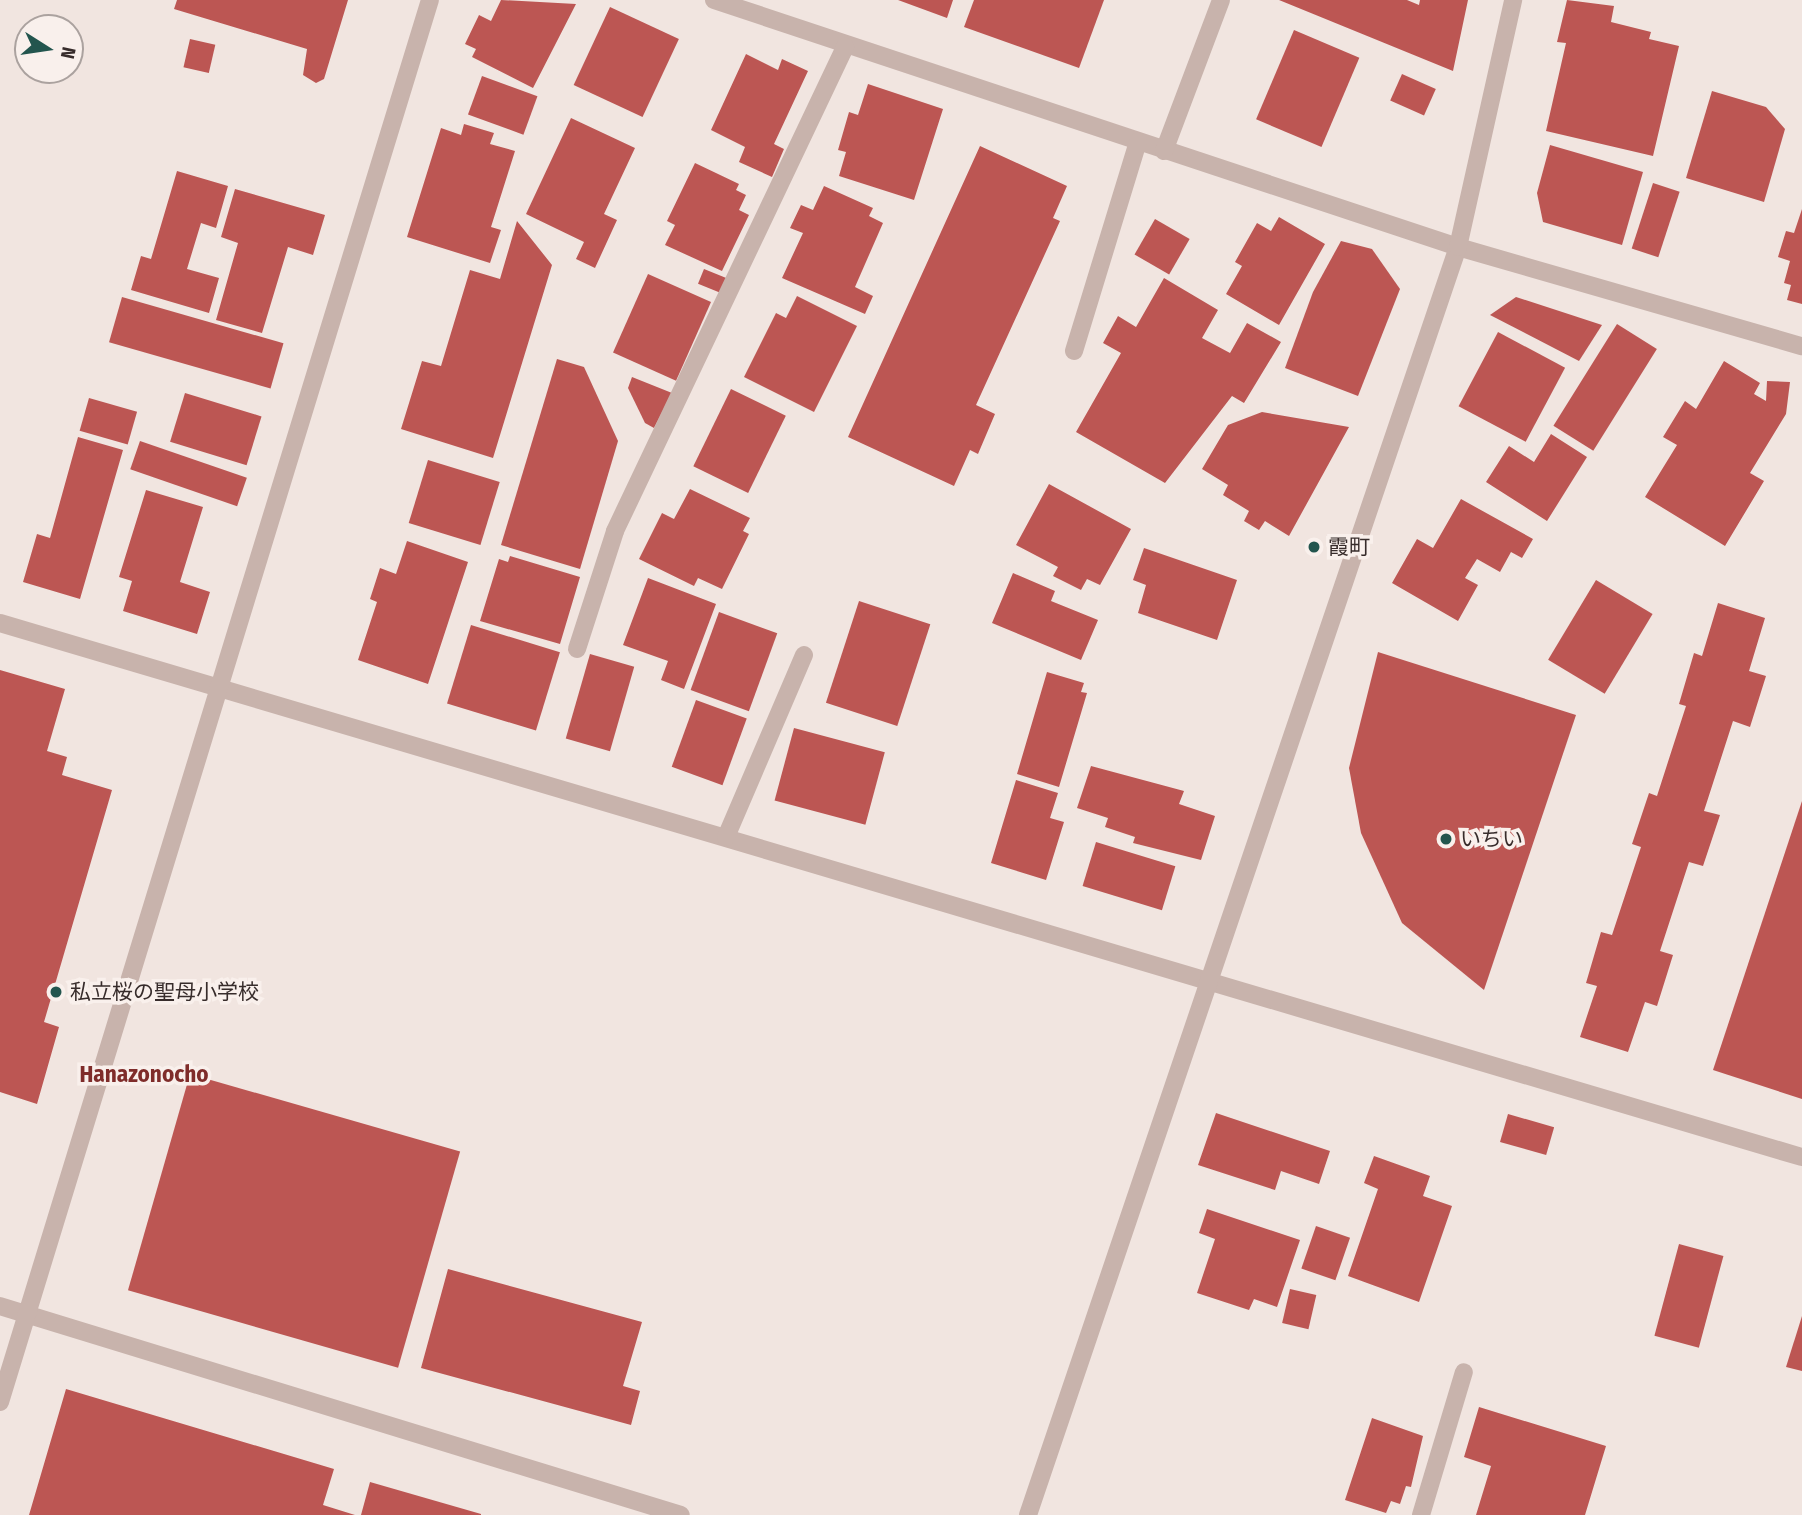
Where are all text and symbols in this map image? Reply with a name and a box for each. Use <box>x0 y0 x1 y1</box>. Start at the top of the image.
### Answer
north arrow <box>14 14 84 84</box>
text: N <box>56 45 81 61</box>
place label: 霞町 <box>1328 534 1370 560</box>
marker: 霞町 <box>1306 539 1322 555</box>
place label: いちい <box>1460 826 1523 852</box>
marker: いちい <box>1438 831 1454 847</box>
place label: 私立桜の聖母小学校 <box>70 979 259 1005</box>
marker: 私立桜の聖母小学校 <box>48 984 64 1000</box>
district label: Hanazonocho <box>79 1060 209 1088</box>

